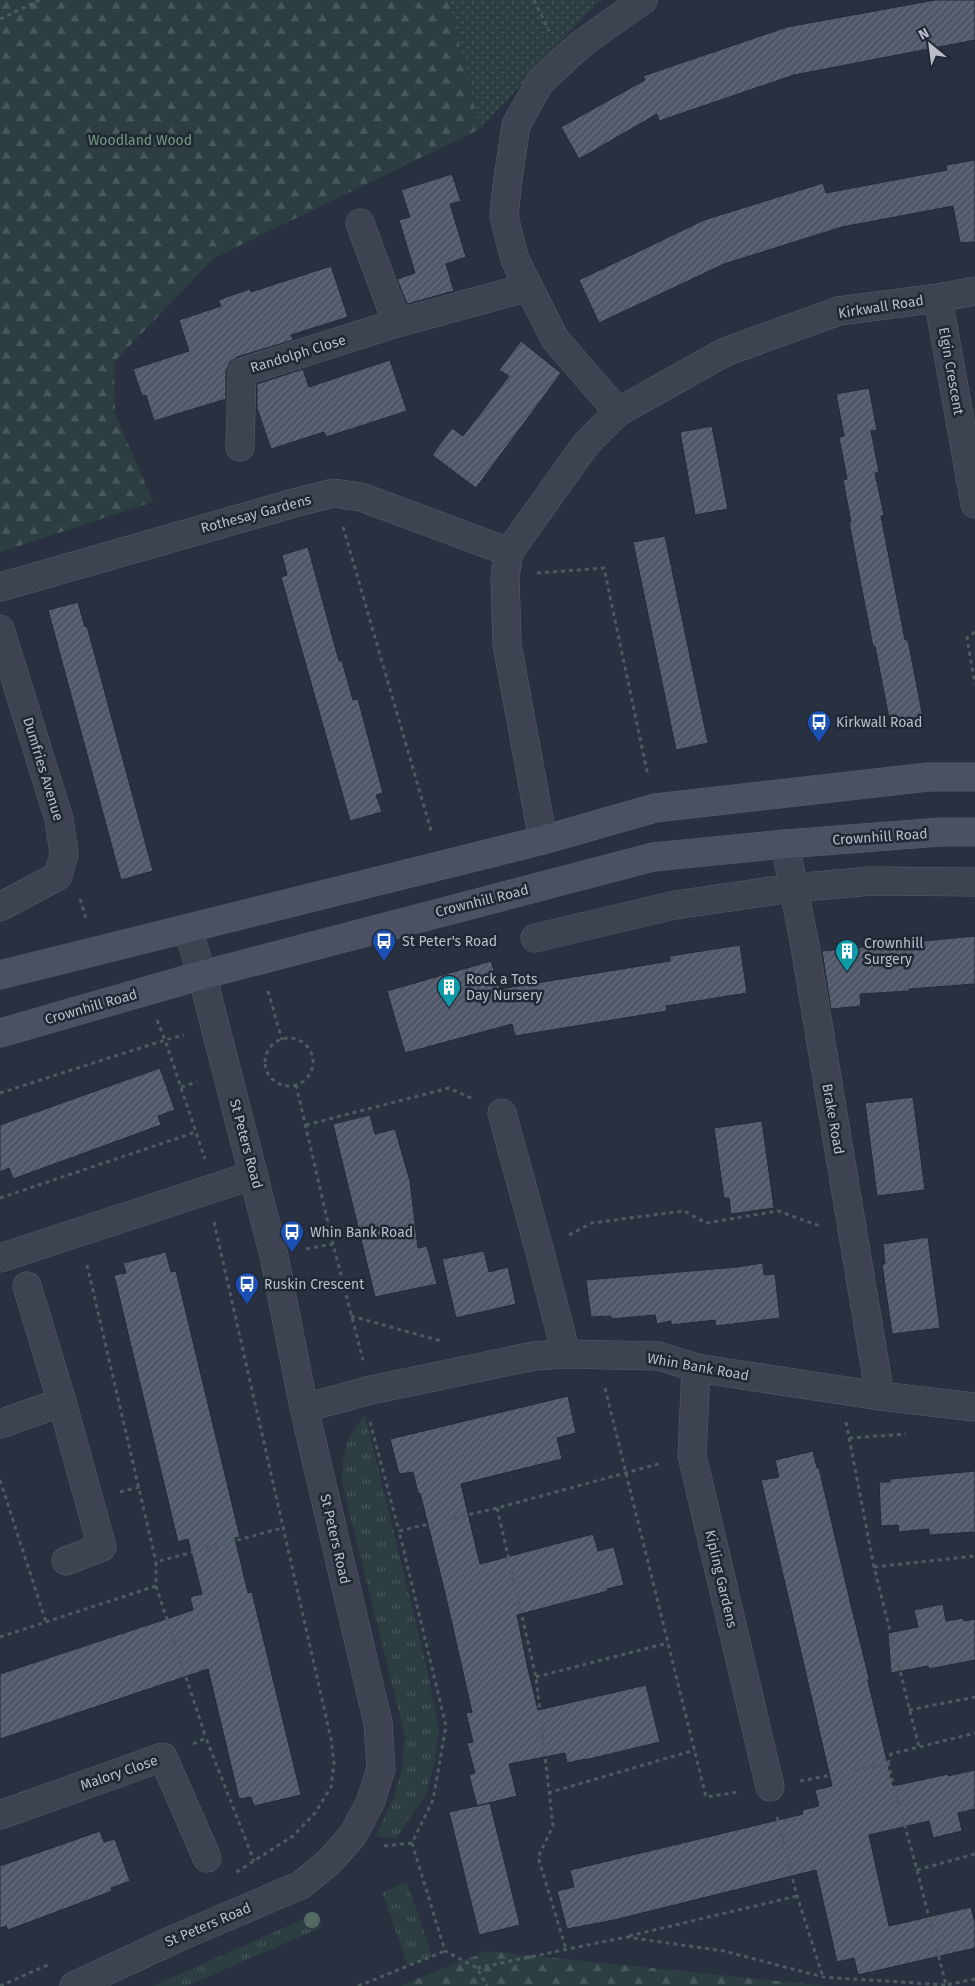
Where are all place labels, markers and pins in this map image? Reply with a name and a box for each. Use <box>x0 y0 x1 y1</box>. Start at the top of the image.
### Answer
bus stop icon: Kirkwall Road <box>806 709 832 743</box>
place label: Kirkwall Road <box>836 714 922 731</box>
bus stop icon: St Peter's Road <box>371 928 397 962</box>
place label: St Peter's Road <box>402 933 497 950</box>
place label: Crownhill Surgery <box>864 935 923 968</box>
building icon: Crownhill Surgery <box>834 938 860 972</box>
place label: Rock a Tots Day Nursery <box>466 971 542 1004</box>
building icon: Rock a Tots Day Nursery <box>436 974 462 1008</box>
bus stop icon: Whin Bank Road <box>279 1219 305 1253</box>
place label: Whin Bank Road <box>310 1224 413 1241</box>
bus stop icon: Ruskin Crescent <box>234 1271 260 1305</box>
place label: Ruskin Crescent <box>264 1276 365 1293</box>

